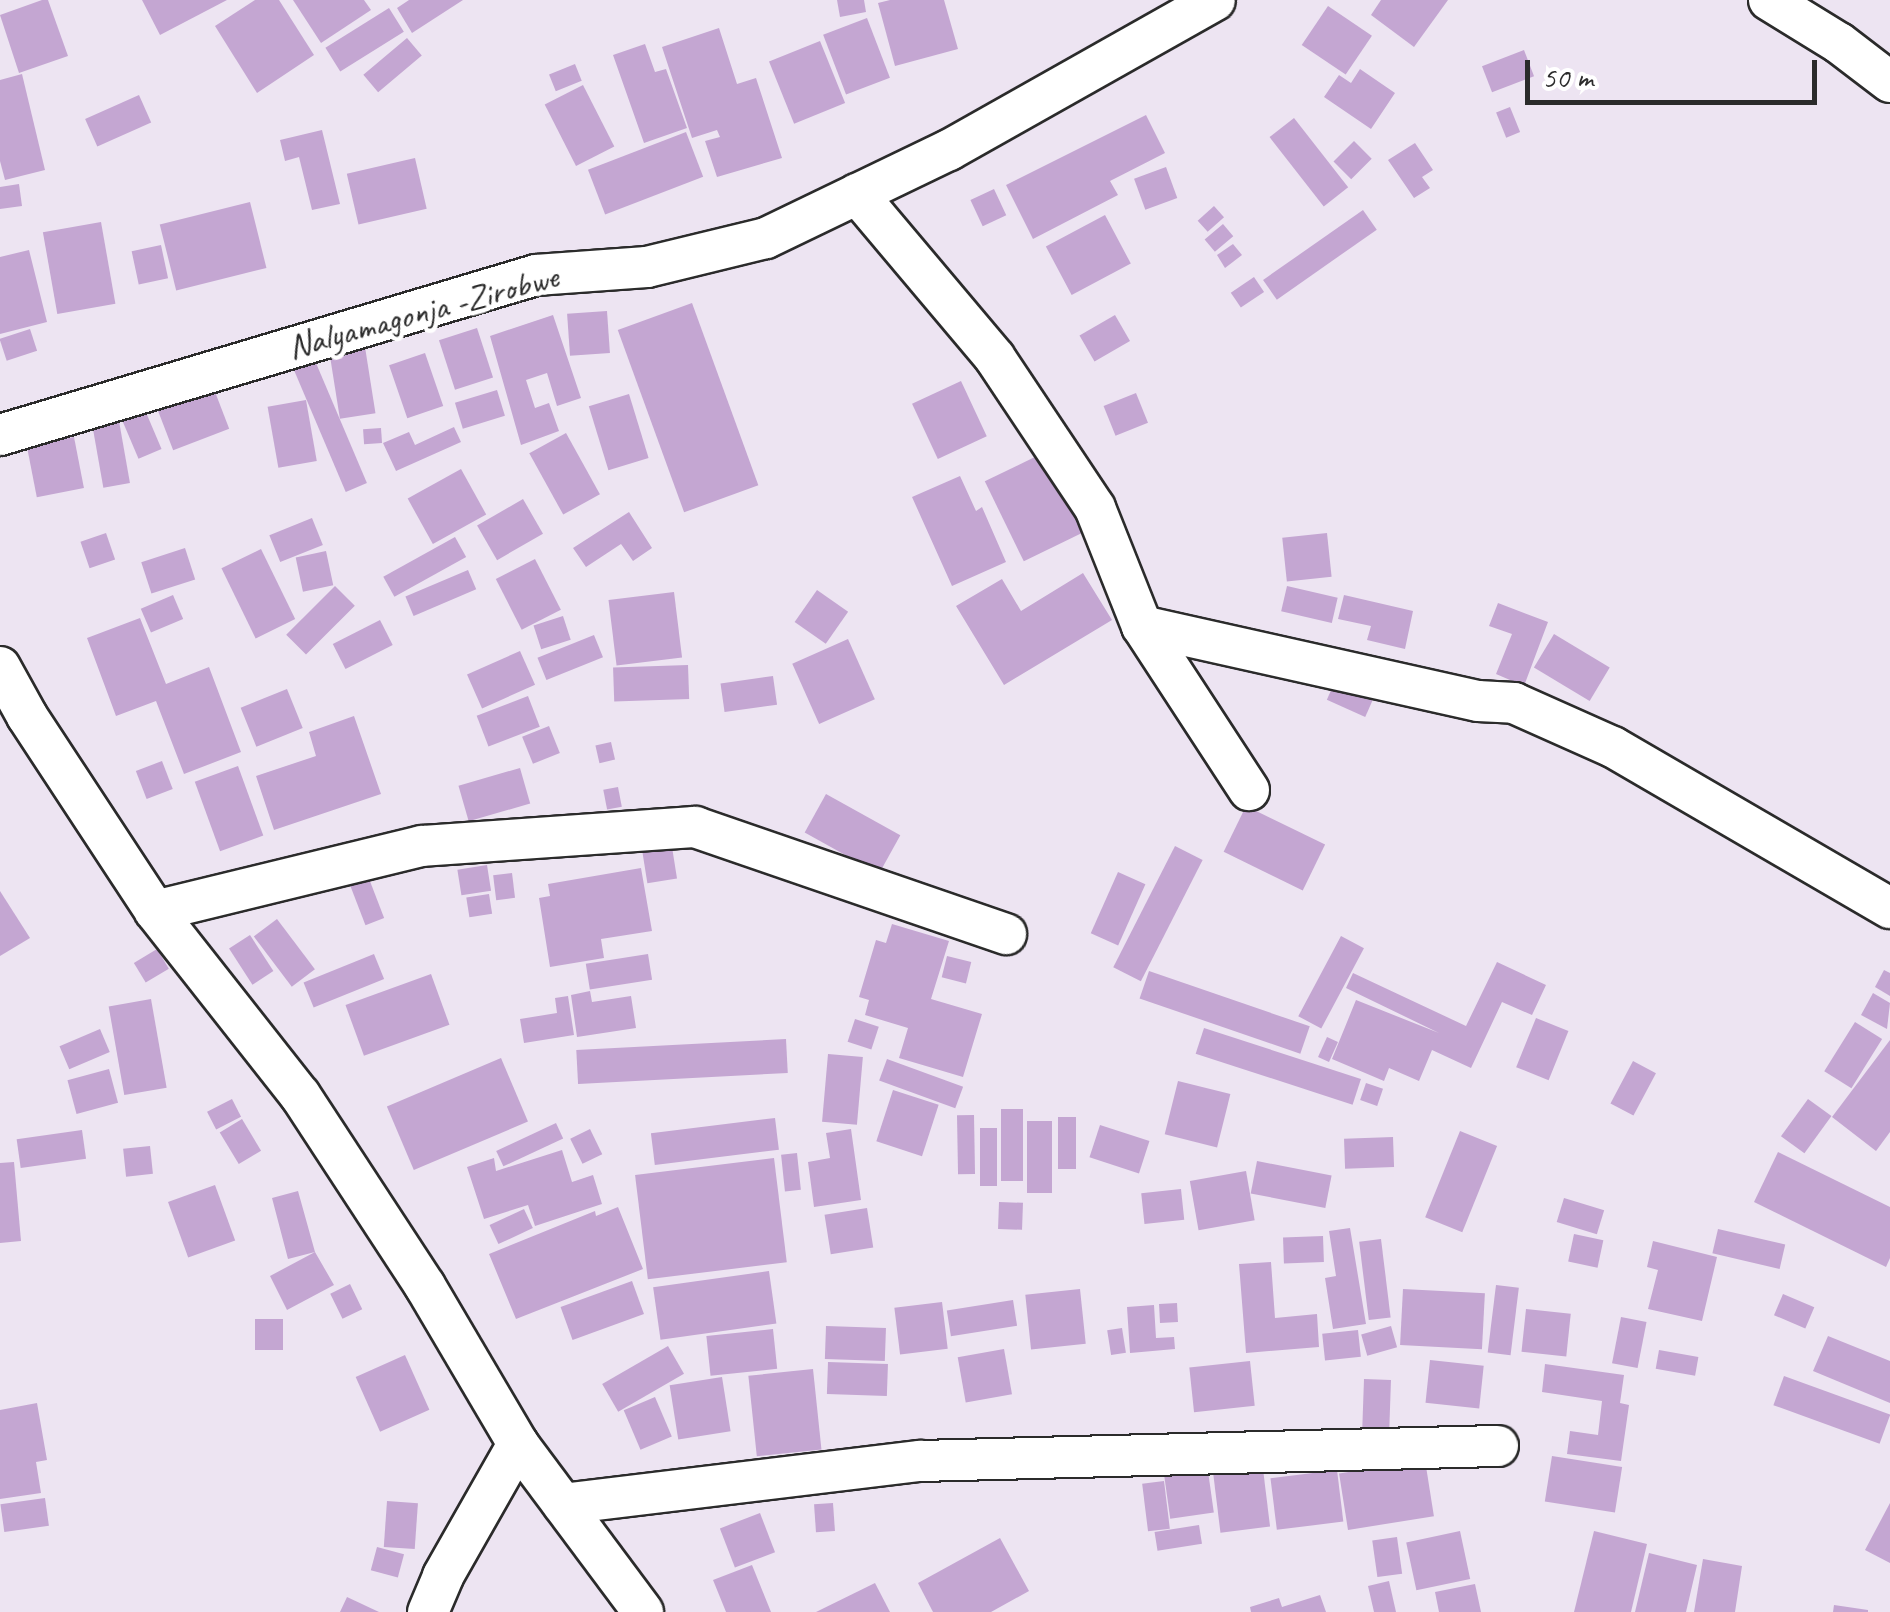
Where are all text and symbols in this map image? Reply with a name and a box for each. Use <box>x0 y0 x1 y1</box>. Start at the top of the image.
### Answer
scale bar <box>1530 40 1822 102</box>
text: 50 m <box>1542 58 1593 96</box>
street label: Nalyamagonja -Zirobwe <box>283 256 563 368</box>

